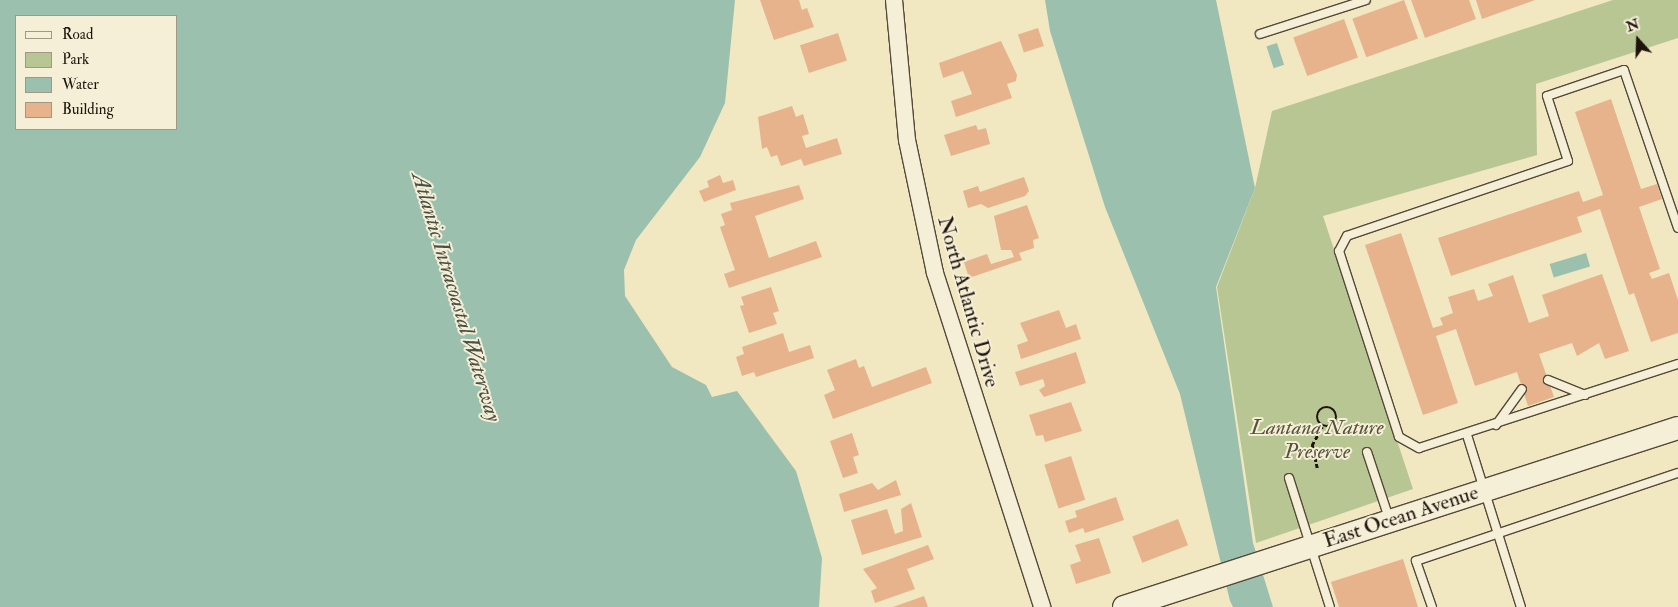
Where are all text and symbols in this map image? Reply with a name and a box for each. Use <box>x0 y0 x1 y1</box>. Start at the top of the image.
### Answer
legend <box>15 15 178 130</box>
north arrow <box>1613 15 1663 65</box>
text: N <box>1624 15 1641 36</box>
text: Road <box>62 25 93 44</box>
text: Park <box>62 50 89 69</box>
text: Water <box>62 75 99 94</box>
text: Building <box>62 100 114 119</box>
water label: Atlantic Intracoastal Waterway <box>405 169 507 425</box>
street label: North Atlantic Drive <box>932 214 1004 390</box>
park label: Lantana Nature Preserve <box>1251 415 1383 465</box>
street label: East Ocean Avenue <box>1320 480 1482 554</box>

